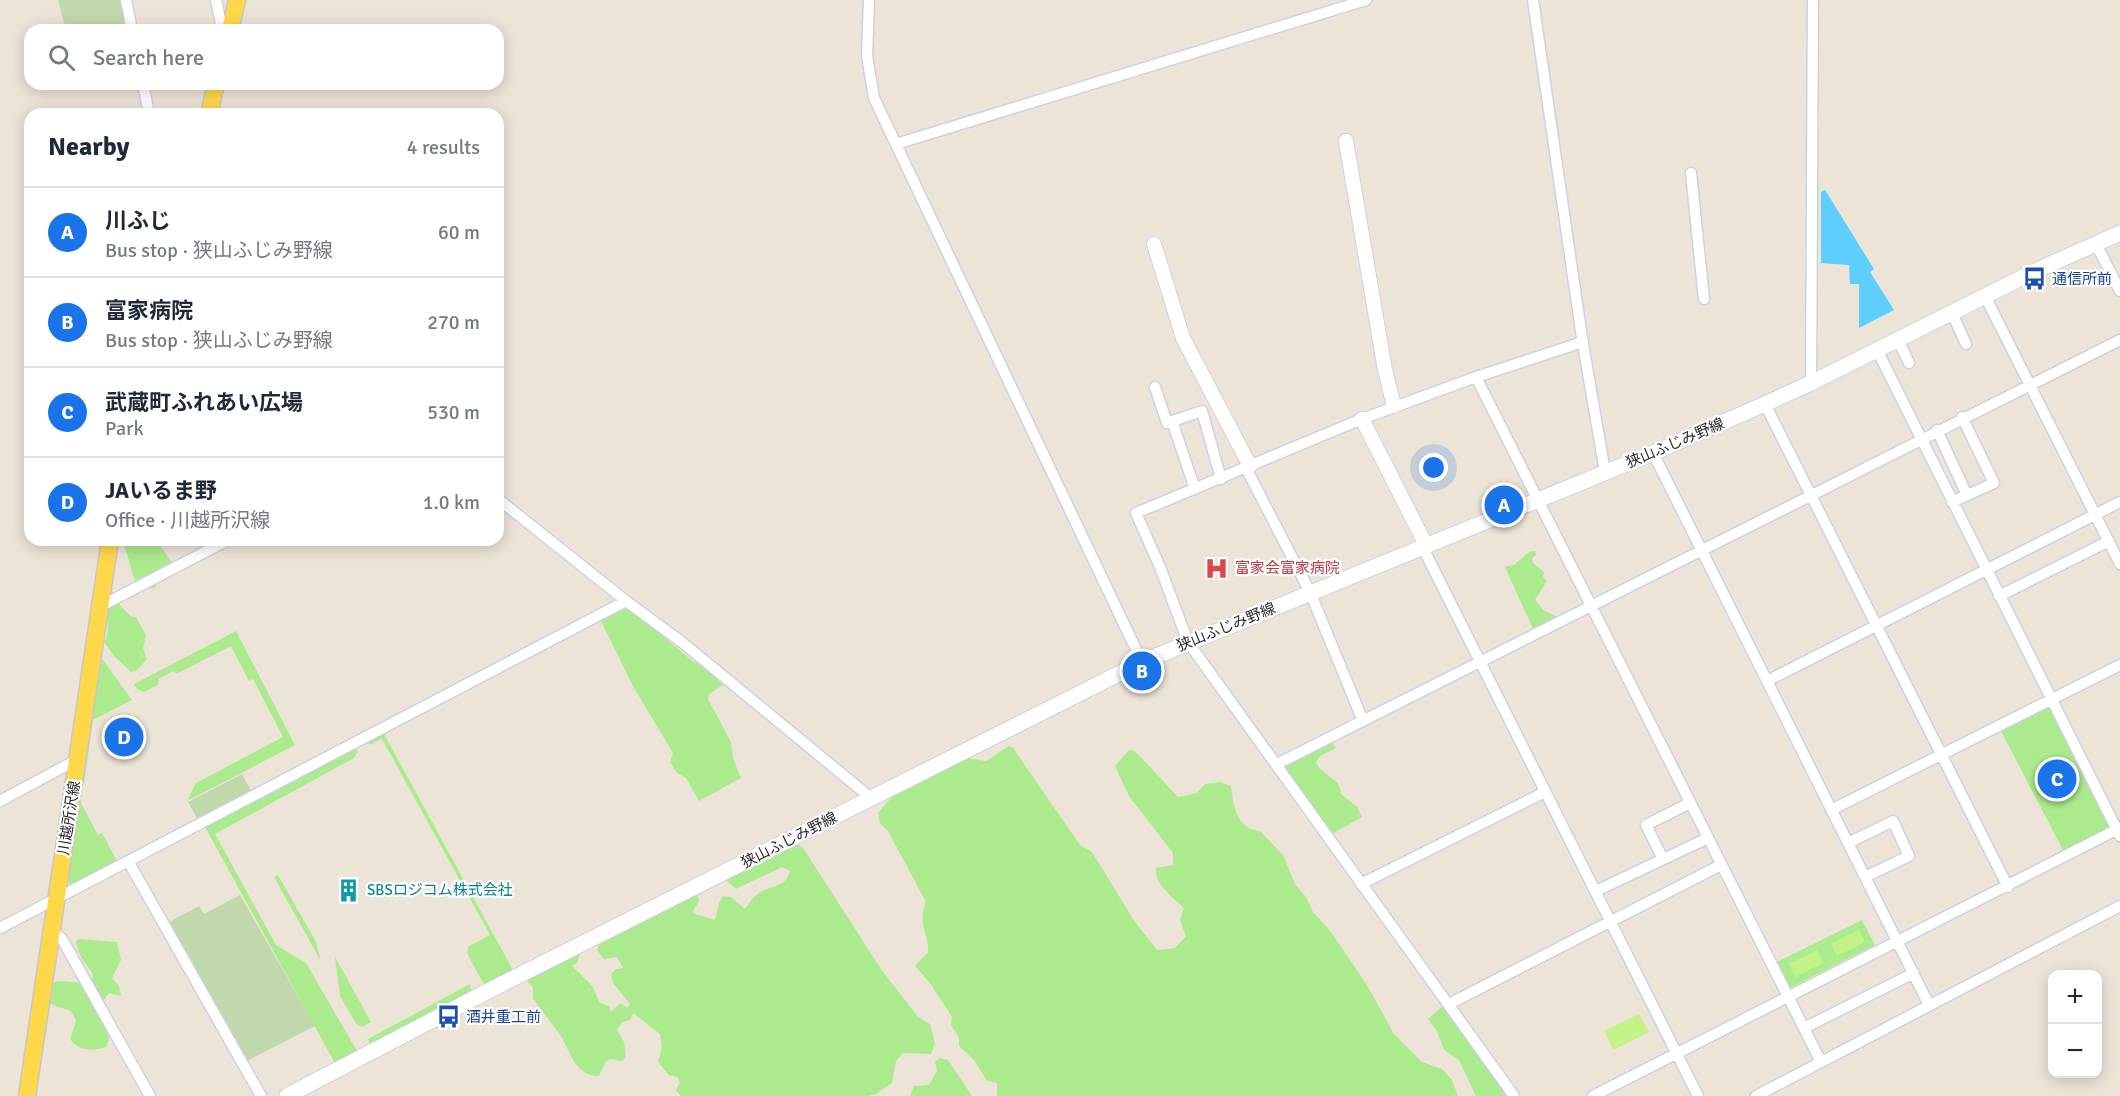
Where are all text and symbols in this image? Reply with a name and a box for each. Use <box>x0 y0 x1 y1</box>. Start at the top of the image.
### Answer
search box <box>24 24 504 90</box>
icon: search <box>45 41 78 74</box>
text: Search here <box>93 44 204 71</box>
text: Nearby <box>48 131 129 163</box>
text: 4 results <box>407 135 480 160</box>
text: 川ふじ <box>105 207 171 234</box>
text: A <box>61 220 74 245</box>
text: 60 m <box>438 220 480 245</box>
text: Bus stop · 狭山ふじみ野線 <box>105 238 333 263</box>
bus stop icon: 通信所前 <box>2021 266 2047 292</box>
place label: 通信所前 <box>2052 270 2112 288</box>
text: 富家病院 <box>105 297 193 324</box>
text: B <box>61 310 74 335</box>
text: 270 m <box>427 310 480 335</box>
text: Bus stop · 狭山ふじみ野線 <box>105 328 333 353</box>
text: 武蔵町ふれあい広場 <box>105 389 303 416</box>
text: C <box>61 400 74 425</box>
text: 530 m <box>427 400 480 425</box>
street label: 狭山ふじみ野線 <box>1623 414 1727 472</box>
text: Park <box>105 416 143 441</box>
your location <box>1419 453 1448 482</box>
text: JAいるま野 <box>105 477 217 504</box>
pin: A <box>1484 482 1524 528</box>
text: D <box>61 490 74 515</box>
text: 1.0 km <box>423 490 480 515</box>
text: Office · 川越所沢線 <box>105 508 270 533</box>
hospital icon: 富家会富家病院 <box>1204 555 1230 581</box>
place label: 富家会富家病院 <box>1235 559 1340 577</box>
street label: 狭山ふじみ野線 <box>1174 599 1278 655</box>
pin: B <box>1122 648 1162 694</box>
pin: D <box>104 714 144 760</box>
pin: C <box>2038 756 2076 802</box>
street label: 川越所沢線 <box>54 780 84 856</box>
street label: 狭山ふじみ野線 <box>738 808 840 872</box>
building icon: SBSロジコム株式会社 <box>336 877 362 903</box>
place label: SBSロジコム株式会社 <box>367 881 513 899</box>
map controls <box>2048 970 2102 1078</box>
button: + <box>2048 970 2102 1024</box>
bus stop icon: 酒井重工前 <box>435 1004 461 1030</box>
place label: 酒井重工前 <box>466 1008 541 1026</box>
button: − <box>2048 1024 2102 1078</box>

